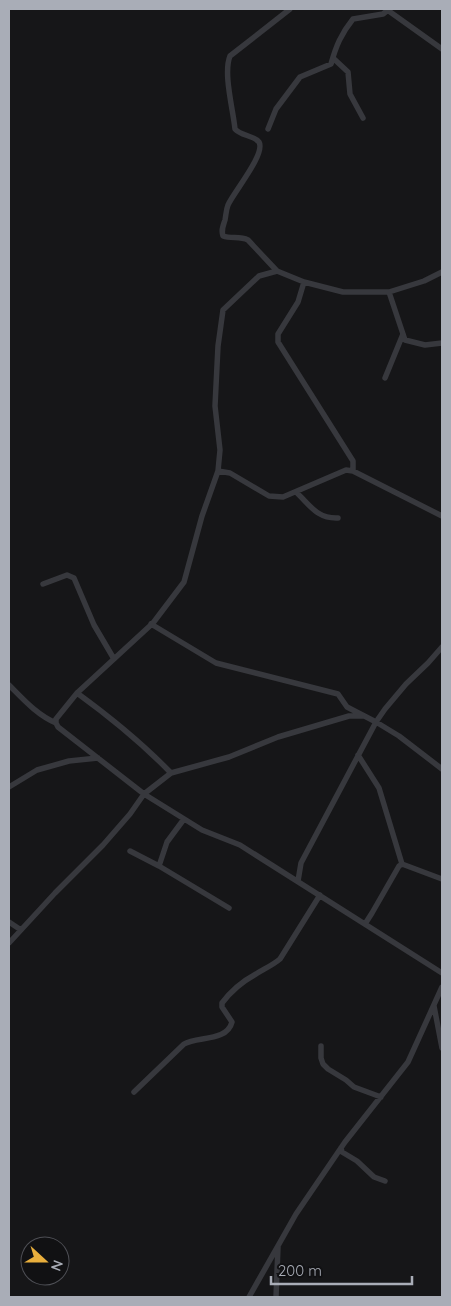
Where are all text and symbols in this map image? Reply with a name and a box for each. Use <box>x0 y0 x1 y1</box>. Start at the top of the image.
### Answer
north arrow <box>20 1236 70 1286</box>
scale bar <box>271 1254 412 1286</box>
text: N <box>47 1258 67 1274</box>
text: 200 m <box>278 1261 322 1280</box>

